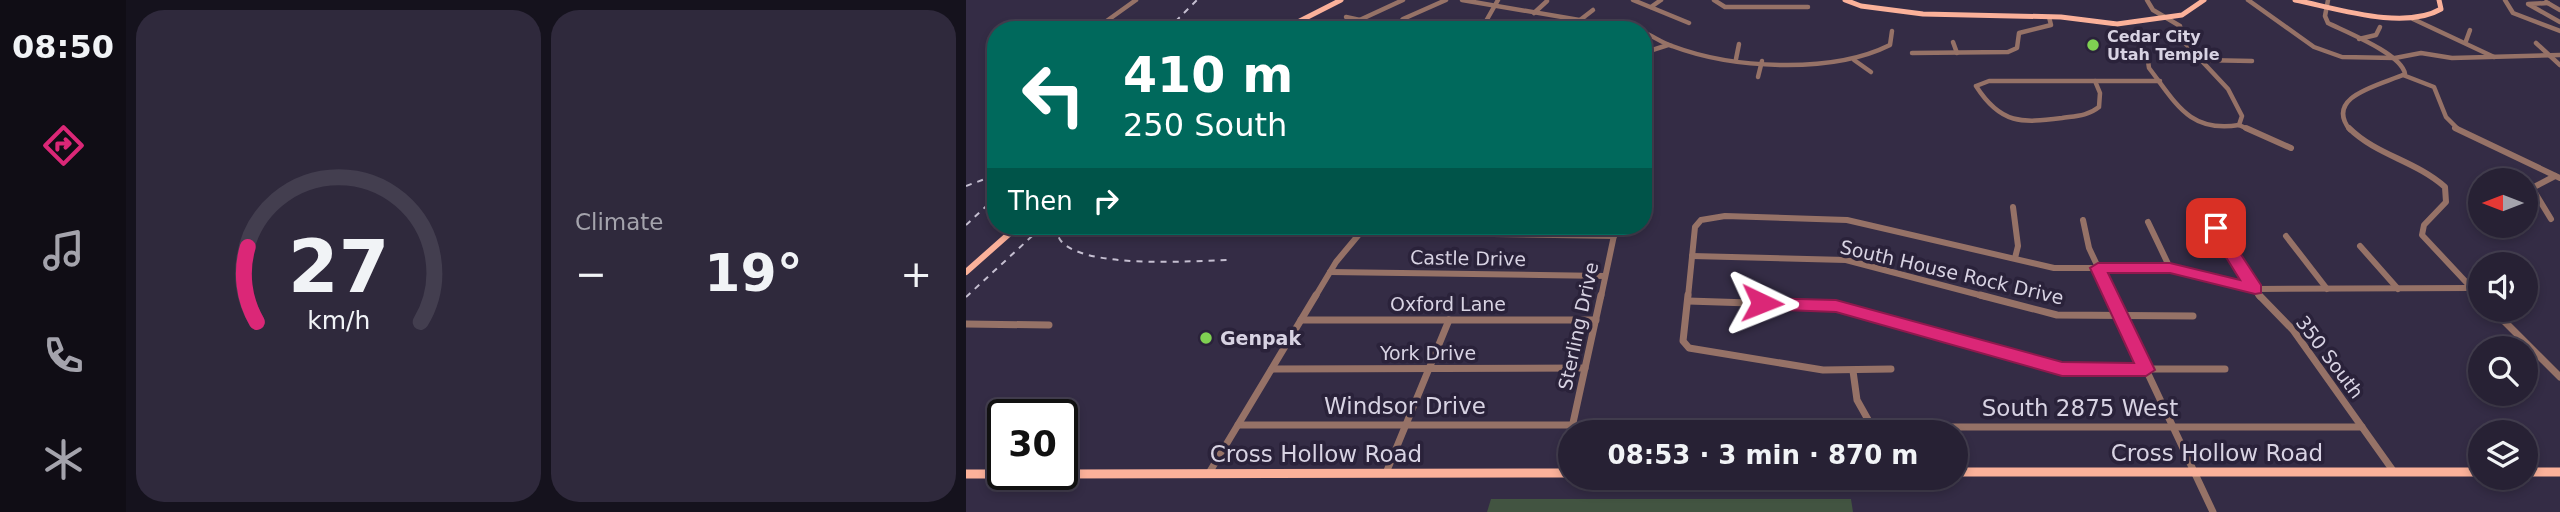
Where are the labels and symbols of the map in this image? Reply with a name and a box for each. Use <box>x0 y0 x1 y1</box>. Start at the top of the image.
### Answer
place label: Cedar City Utah Temple <box>2107 27 2220 64</box>
marker: Cedar City Utah Temple <box>2085 37 2101 53</box>
north arrow <box>2468 168 2538 238</box>
pin <box>2186 198 2246 258</box>
street label: South House Rock Drive <box>1838 236 2066 308</box>
street label: Castle Drive <box>1410 246 1526 270</box>
street label: Sterling Drive <box>1554 260 1602 392</box>
position arrow <box>1725 266 1799 340</box>
street label: Oxford Lane <box>1390 293 1506 315</box>
street label: 350 South <box>2292 311 2368 403</box>
place label: Genpak <box>1220 327 1301 349</box>
marker: Genpak <box>1198 330 1214 346</box>
street label: York Drive <box>1379 342 1476 364</box>
street label: Windsor Drive <box>1324 393 1486 419</box>
street label: South 2875 West <box>1982 395 2178 421</box>
speed limit sign: 30 <box>987 399 1078 490</box>
street label: Cross Hollow Road <box>2111 440 2323 466</box>
street label: Cross Hollow Road <box>1210 441 1422 467</box>

